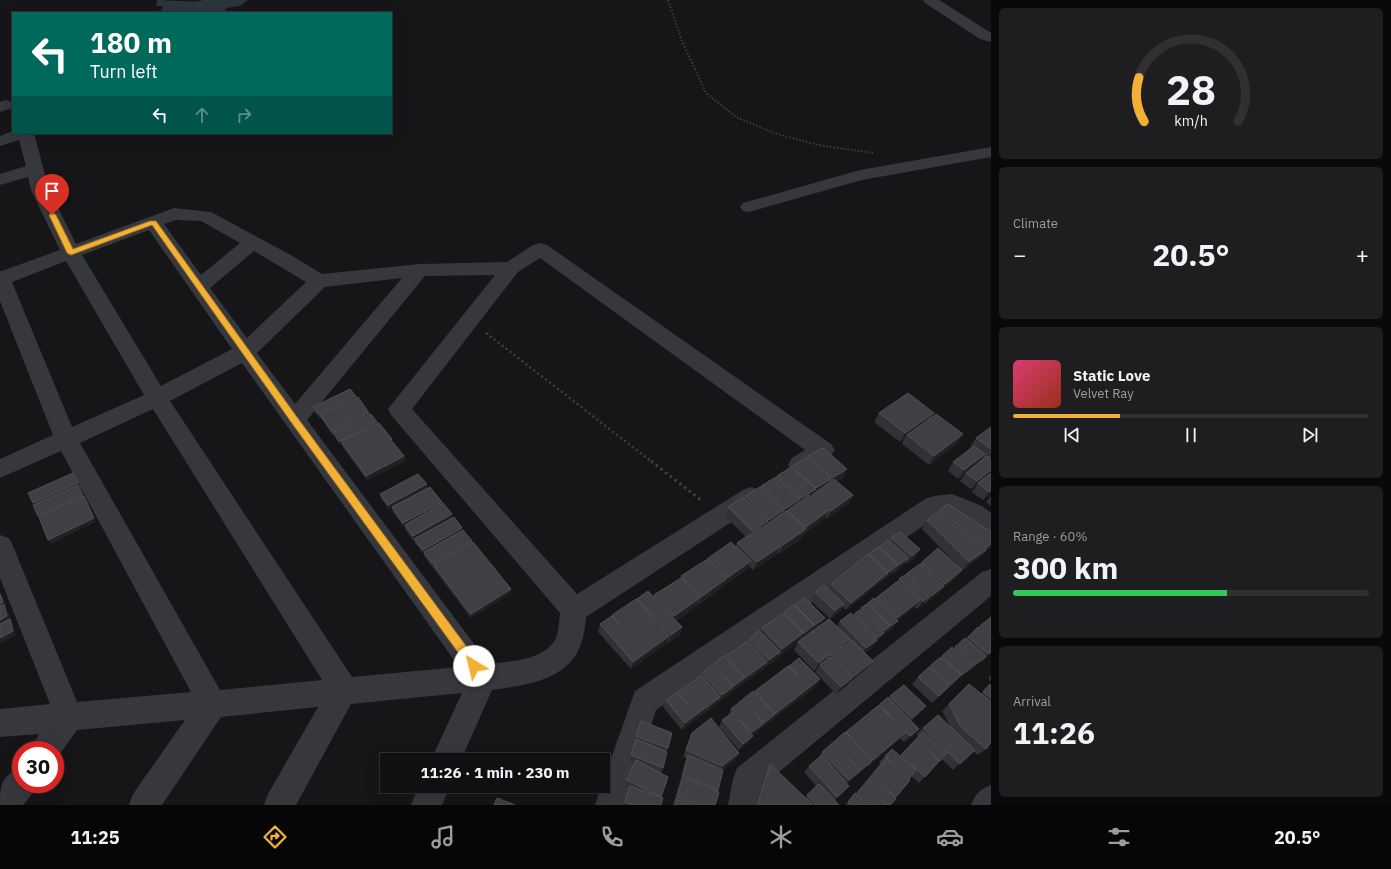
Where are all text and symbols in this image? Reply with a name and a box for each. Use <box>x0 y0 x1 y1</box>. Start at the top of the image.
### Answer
text: 180 m <box>90 24 172 61</box>
icon: left <box>24 28 76 80</box>
text: Turn left <box>90 60 158 83</box>
text: 28 <box>1166 62 1216 116</box>
icon: left <box>149 104 171 126</box>
icon: ahead <box>191 104 213 126</box>
icon: right <box>233 104 255 126</box>
text: km/h <box>1174 110 1208 129</box>
pin <box>35 174 69 215</box>
icon: arrive <box>41 180 63 202</box>
text: Climate <box>1013 215 1058 232</box>
text: 20.5° <box>1152 235 1230 274</box>
text: − <box>1013 240 1026 269</box>
text: + <box>1356 240 1369 269</box>
text: Static Love <box>1073 366 1150 385</box>
text: Velvet Ray <box>1073 385 1134 402</box>
icon: previous <box>1061 424 1083 446</box>
icon: pause <box>1180 424 1202 446</box>
icon: next <box>1299 424 1321 446</box>
text: Range · 60% <box>1013 528 1087 545</box>
text: 300 km <box>1013 548 1118 587</box>
position arrow <box>453 645 495 687</box>
text: Arrival <box>1013 693 1051 710</box>
text: 11:26 <box>1013 713 1095 752</box>
speed limit sign: 30 <box>12 741 64 793</box>
text: 11:26 · 1 min · 230 m <box>421 763 569 782</box>
icon: directions <box>261 823 289 851</box>
icon: music <box>429 823 457 851</box>
icon: phone <box>598 823 626 851</box>
icon: climate <box>767 823 795 851</box>
icon: car <box>936 823 964 851</box>
icon: filters <box>1105 823 1133 851</box>
text: 11:25 <box>70 826 120 849</box>
text: 20.5° <box>1274 826 1321 849</box>

